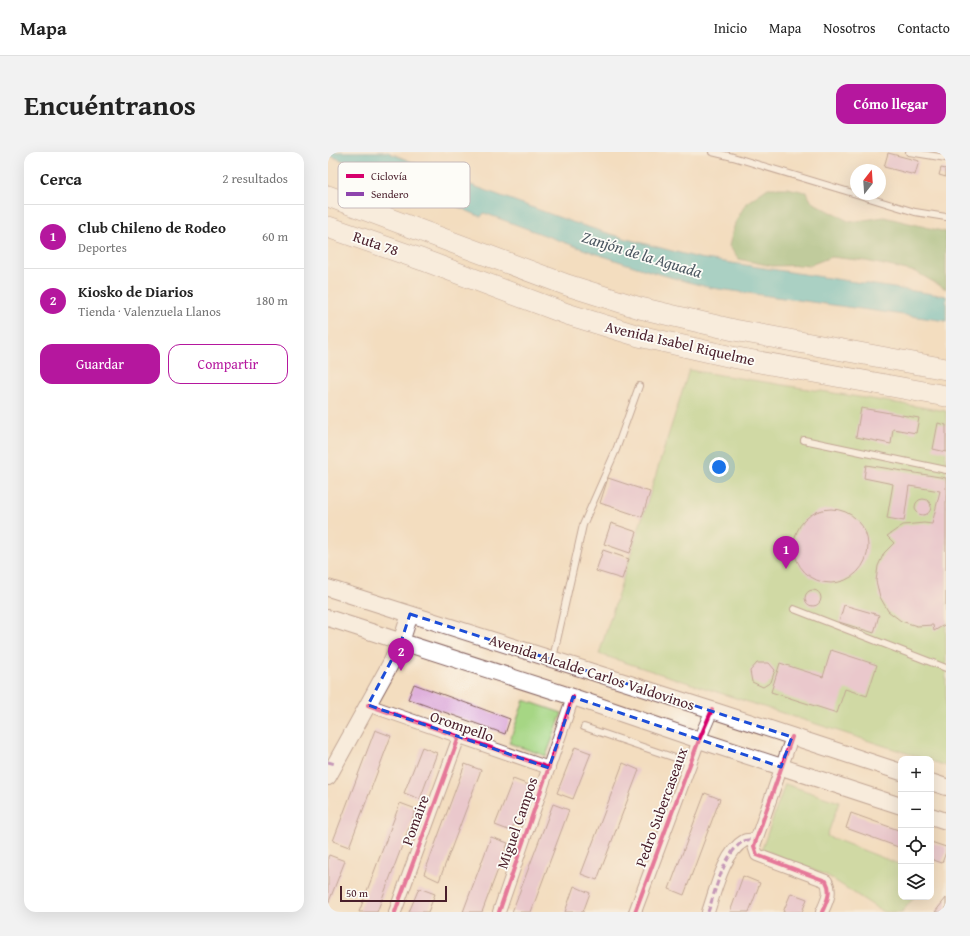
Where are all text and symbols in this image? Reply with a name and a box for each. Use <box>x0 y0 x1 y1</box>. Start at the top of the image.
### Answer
text: Mapa <box>20 14 67 42</box>
text: Inicio <box>714 18 747 38</box>
text: Mapa <box>769 18 801 38</box>
text: Nosotros <box>823 18 876 38</box>
text: Contacto <box>898 18 950 38</box>
text: Encuéntranos <box>24 84 196 125</box>
button: Cómo llegar <box>836 84 946 124</box>
legend <box>338 162 470 208</box>
north arrow <box>850 164 886 200</box>
text: Cerca <box>40 166 82 191</box>
text: Ciclovía <box>371 168 408 184</box>
text: 2 resultados <box>222 169 288 188</box>
text: Sendero <box>371 186 409 202</box>
text: Club Chileno de Rodeo <box>78 217 226 238</box>
water label: Zanjón de la Aguada <box>579 224 706 284</box>
street label: Ruta 78 <box>350 225 402 261</box>
text: 1 <box>50 227 56 246</box>
text: 60 m <box>262 227 288 246</box>
text: Deportes <box>78 238 127 257</box>
text: Kiosko de Diarios <box>78 281 193 302</box>
text: 2 <box>50 291 56 310</box>
text: 180 m <box>256 291 288 310</box>
text: Tienda · Valenzuela Llanos <box>78 302 221 321</box>
street label: Avenida Isabel Riquelme <box>603 316 757 370</box>
button: Guardar <box>40 344 160 384</box>
button: Compartir <box>168 344 288 384</box>
your location <box>709 457 729 477</box>
pin: 1 <box>773 536 799 569</box>
street label: Avenida Alcalde Carlos Valdovinos <box>487 629 698 715</box>
pin: 2 <box>388 638 414 671</box>
street label: Orompello <box>427 705 497 747</box>
street label: Pedro Subercaseaux <box>630 744 693 870</box>
map controls <box>898 756 934 900</box>
button: + <box>898 756 934 792</box>
street label: Miguel Campos <box>491 774 543 872</box>
street label: Pomaire <box>396 792 434 848</box>
button: − <box>898 792 934 828</box>
button: locate <box>898 828 934 864</box>
button: layers <box>898 864 934 900</box>
scale bar <box>340 884 447 903</box>
text: 50 m <box>346 885 368 901</box>

